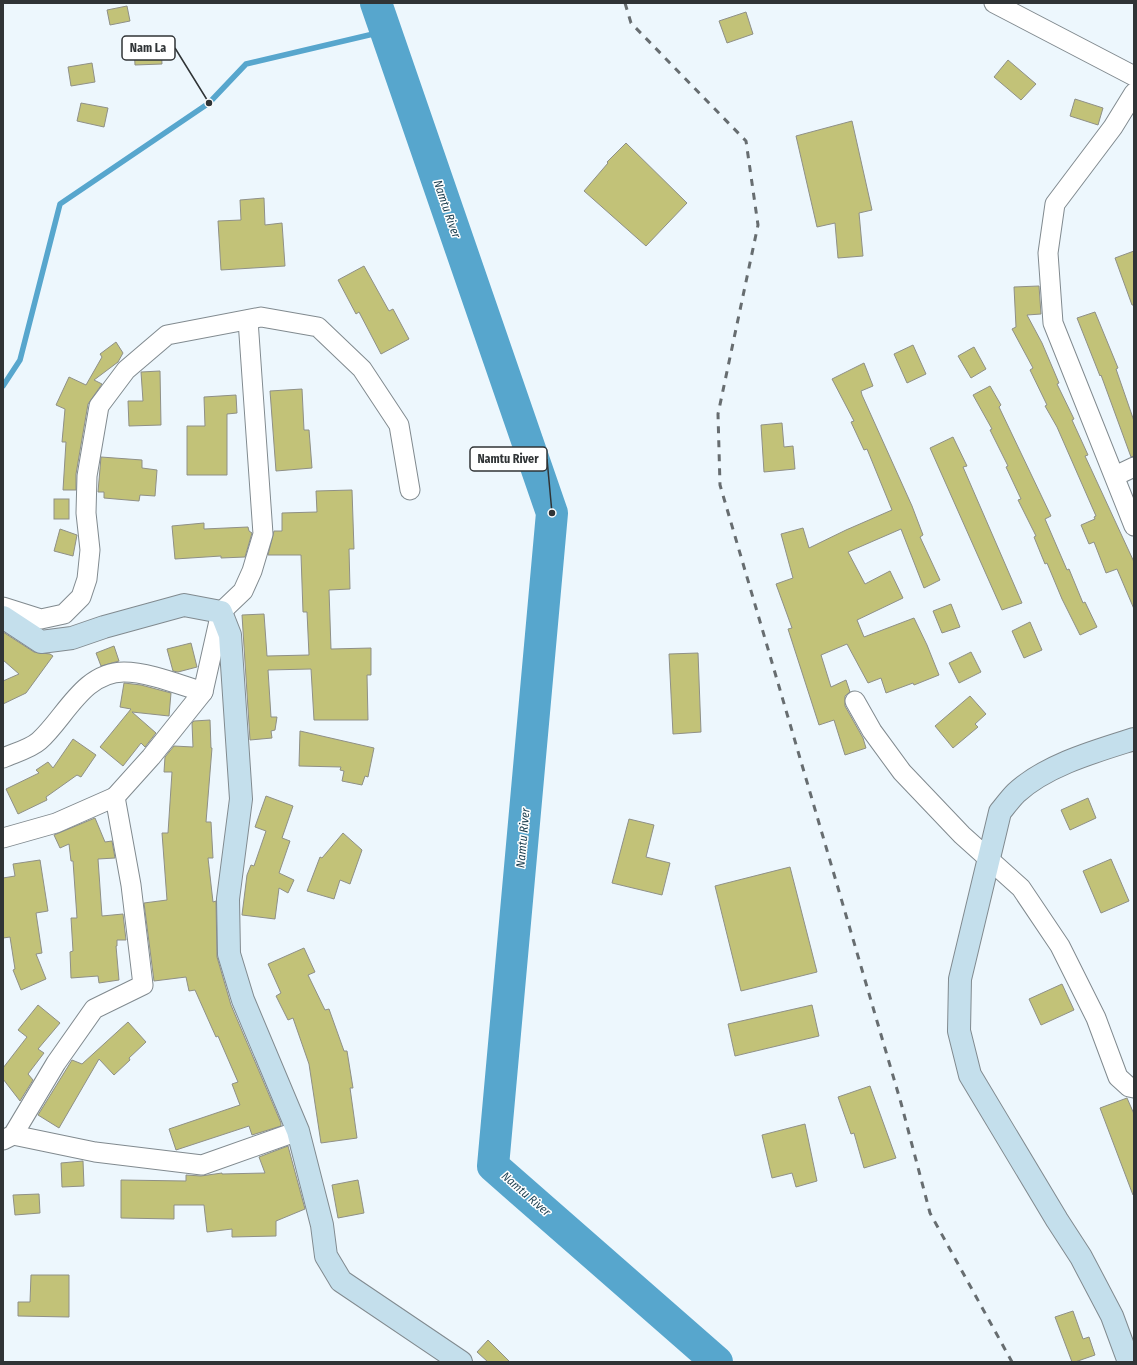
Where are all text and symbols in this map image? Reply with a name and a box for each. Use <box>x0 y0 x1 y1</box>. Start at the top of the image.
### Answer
callout: Nam La <box>122 36 175 60</box>
text: Nam La <box>130 41 166 55</box>
water label: Namtu River <box>431 178 464 241</box>
callout: Namtu River <box>470 447 547 471</box>
text: Namtu River <box>477 452 539 466</box>
water label: Namtu River <box>513 807 533 869</box>
water label: Namtu River <box>499 1169 554 1220</box>

